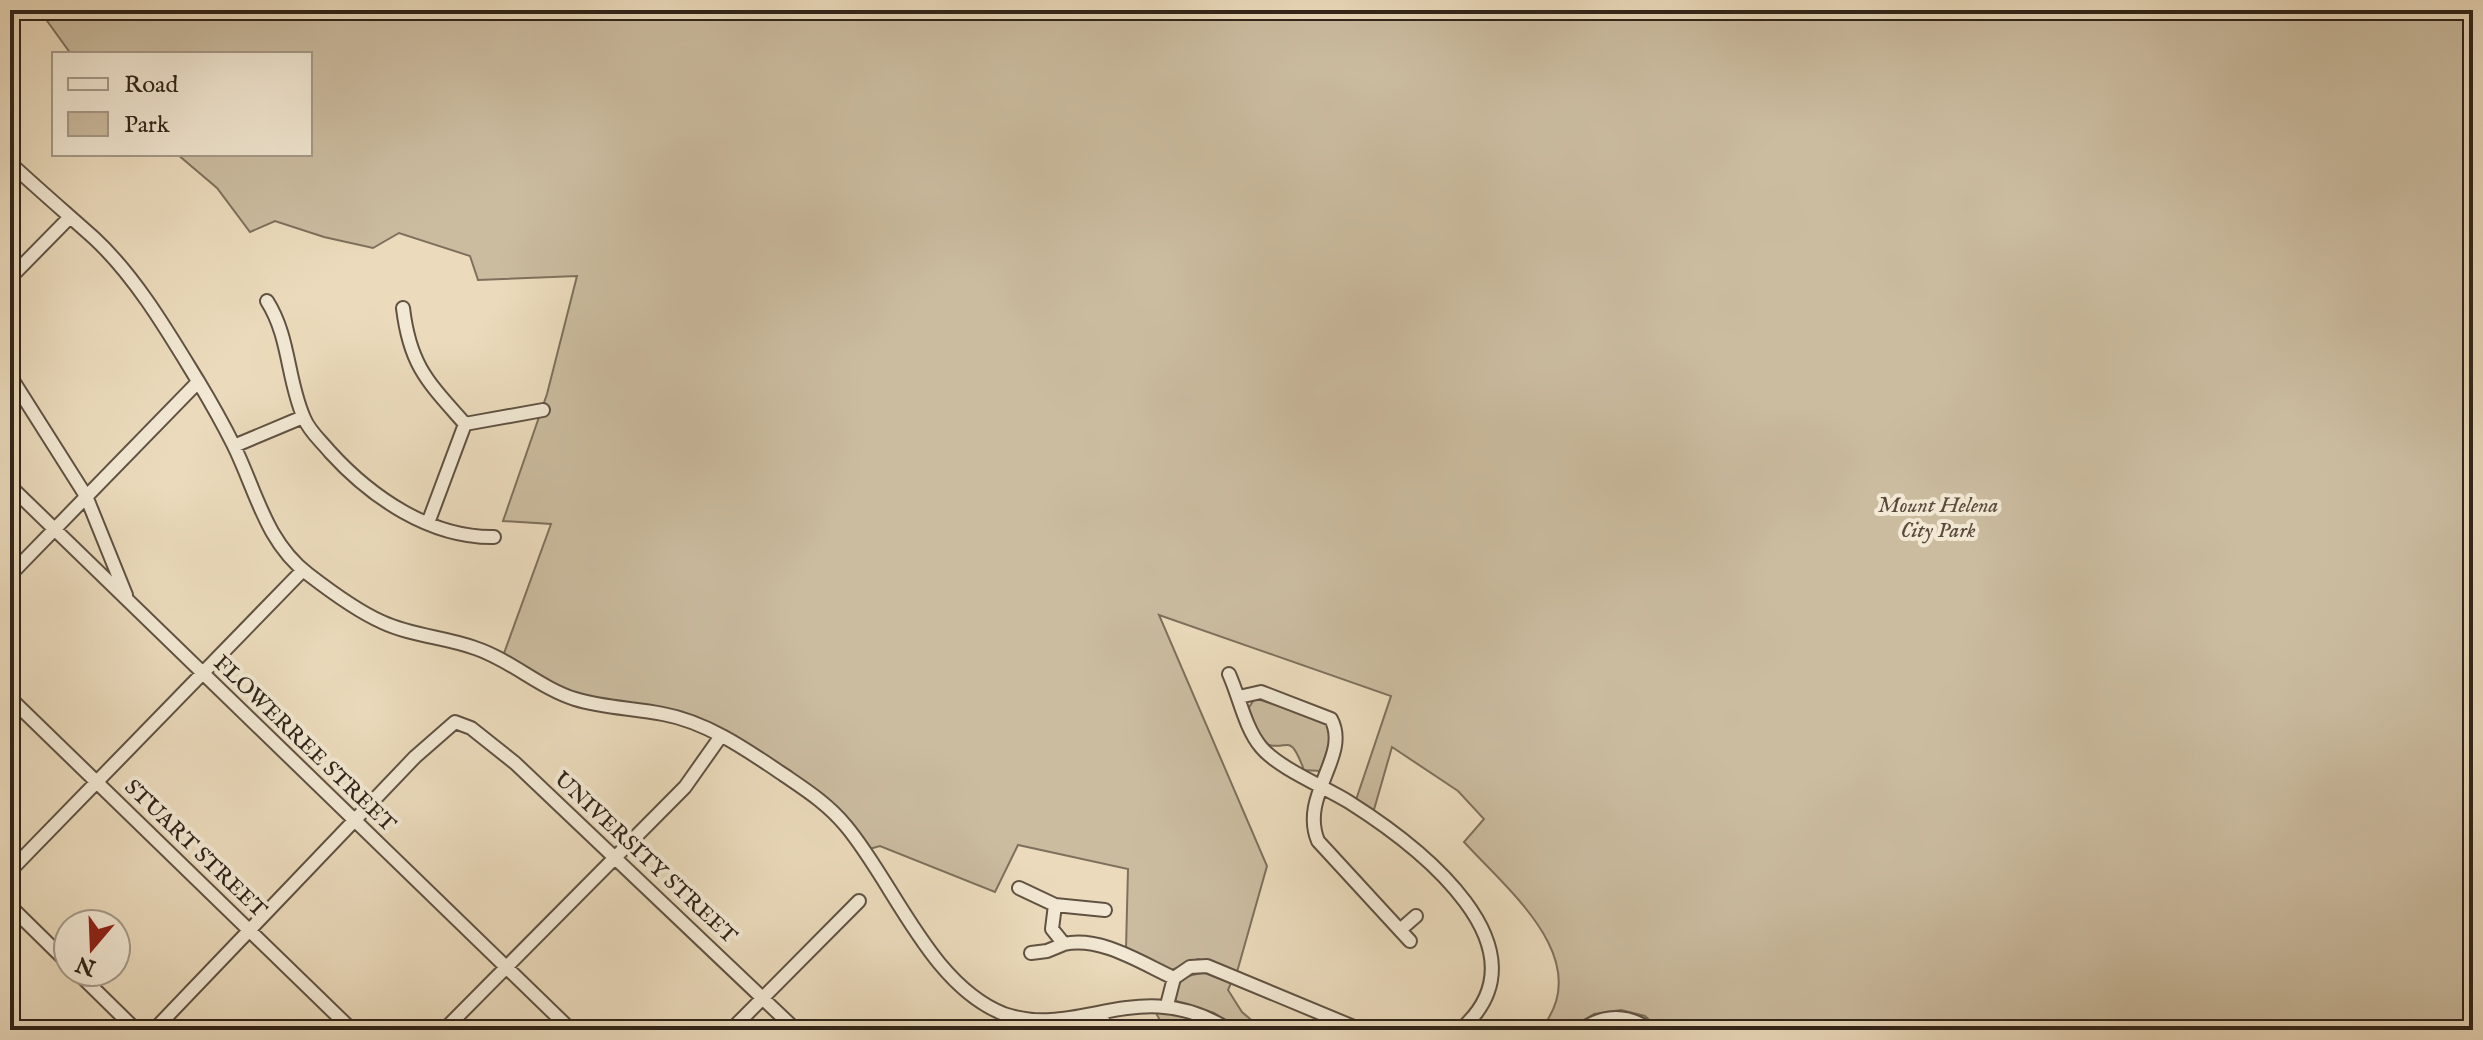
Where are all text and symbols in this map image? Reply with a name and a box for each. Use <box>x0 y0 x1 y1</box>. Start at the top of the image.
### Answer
legend <box>52 52 312 156</box>
text: Road <box>124 70 178 101</box>
text: Park <box>124 110 170 141</box>
park label: Mount Helena City Park <box>1878 492 1999 545</box>
street label: FLOWERREE STREET <box>207 650 401 838</box>
street label: UNIVERSITY STREET <box>548 766 742 950</box>
street label: STUART STREET <box>118 774 272 924</box>
north arrow <box>52 908 132 988</box>
text: N <box>73 949 101 982</box>

